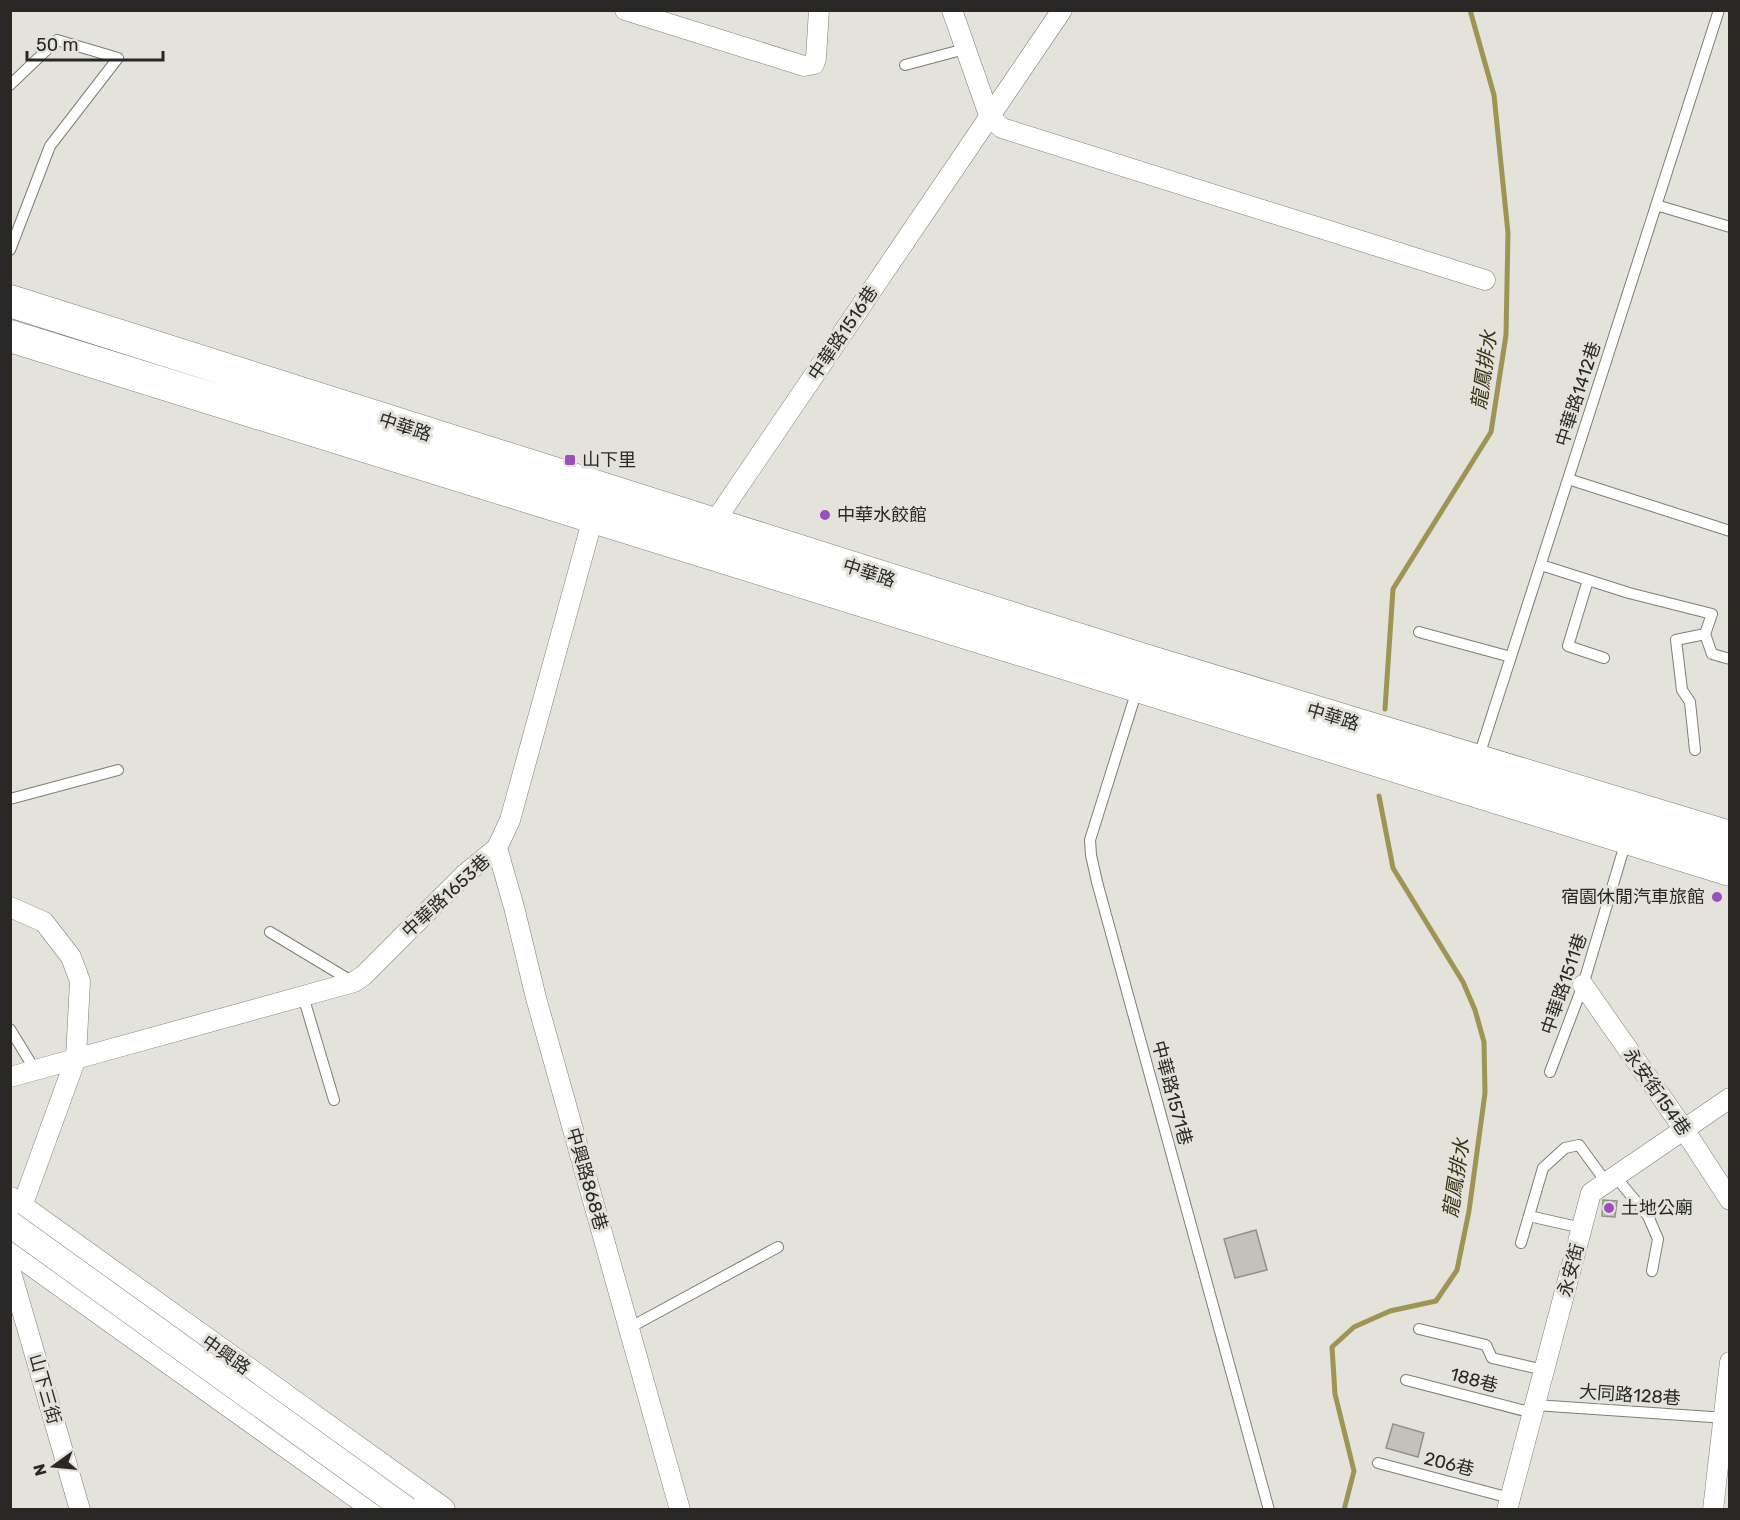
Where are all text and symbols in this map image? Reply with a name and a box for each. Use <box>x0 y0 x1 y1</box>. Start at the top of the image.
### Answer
scale bar <box>27 24 164 62</box>
text: 50 m <box>36 34 79 56</box>
street label: 中華路1516巷 <box>803 282 883 384</box>
water label: 龍鳳排水 <box>1467 328 1502 411</box>
street label: 中華路1412巷 <box>1551 339 1605 449</box>
street label: 中華路 <box>376 408 434 446</box>
place label: 山下里 <box>582 449 636 471</box>
marker: 山下里 <box>563 453 577 467</box>
place label: 中華水餃館 <box>837 504 927 526</box>
marker: 中華水餃館 <box>818 508 832 522</box>
street label: 中華路 <box>840 554 898 592</box>
street label: 中華路 <box>1304 699 1362 735</box>
street label: 中華路1653巷 <box>398 850 494 942</box>
place label: 宿園休閒汽車旅館 <box>1561 886 1705 908</box>
marker: 宿園休閒汽車旅館 <box>1710 890 1724 904</box>
street label: 中華路1511巷 <box>1536 931 1592 1037</box>
street label: 中華路1571巷 <box>1147 1038 1197 1148</box>
street label: 永安街154巷 <box>1619 1044 1695 1140</box>
street label: 中興路868巷 <box>562 1125 612 1233</box>
water label: 龍鳳排水 <box>1438 1136 1474 1219</box>
place label: 土地公廟 <box>1621 1197 1693 1219</box>
marker: 土地公廟 <box>1602 1201 1616 1215</box>
street label: 永安街 <box>1553 1241 1589 1299</box>
street label: 中興路 <box>198 1331 254 1379</box>
street label: 山下三街 <box>25 1351 65 1427</box>
street label: 188巷 <box>1448 1363 1500 1397</box>
street label: 大同路128巷 <box>1578 1380 1682 1410</box>
north arrow <box>24 1436 84 1496</box>
street label: 206巷 <box>1422 1447 1476 1481</box>
text: N <box>29 1462 51 1478</box>

